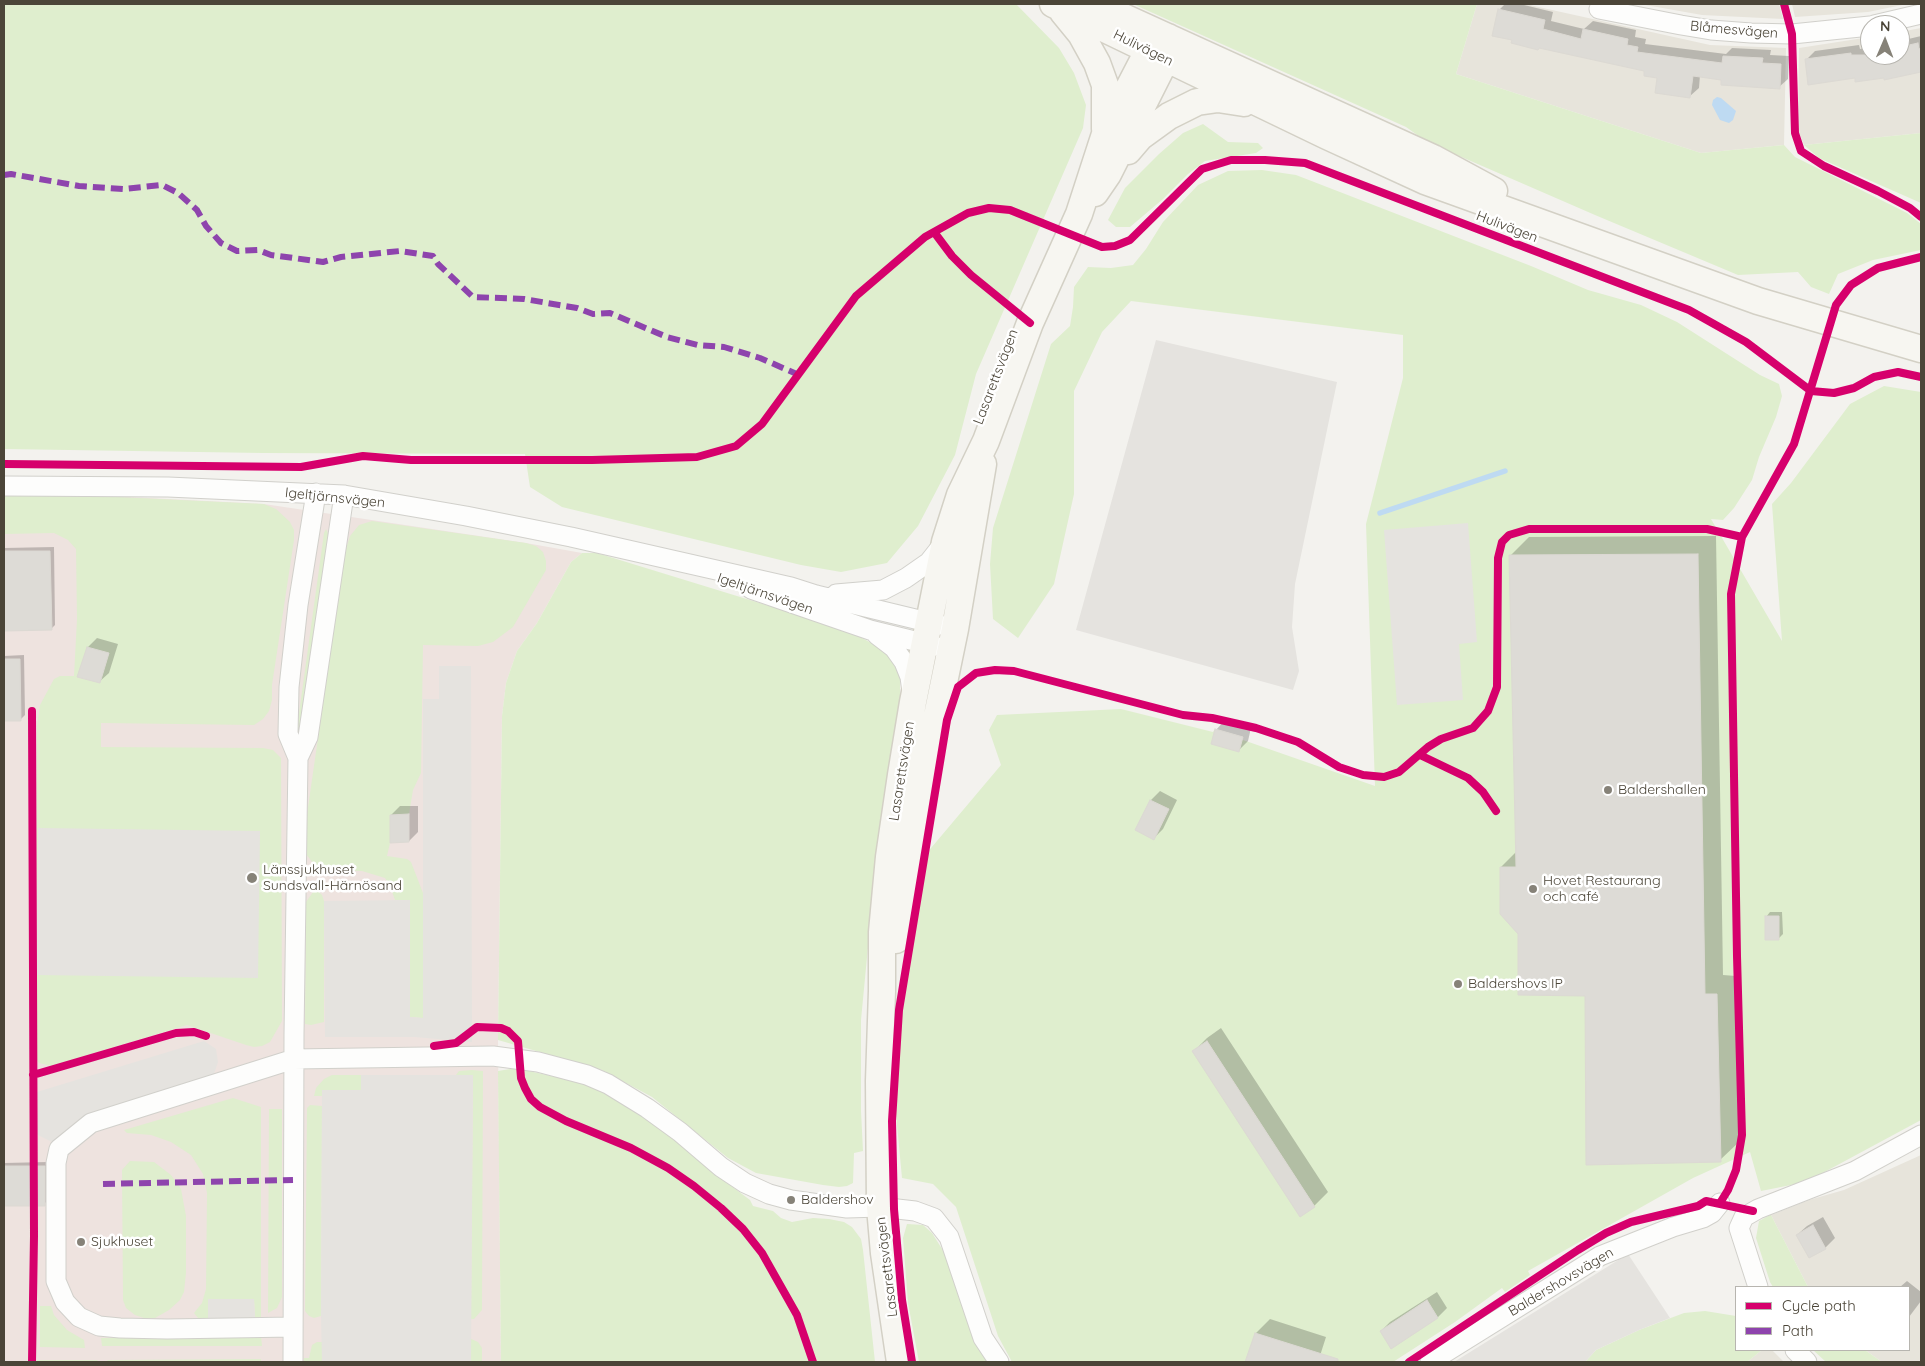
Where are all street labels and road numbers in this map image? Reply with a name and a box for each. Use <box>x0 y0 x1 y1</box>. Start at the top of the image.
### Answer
street label: Blåmesvägen <box>1689 18 1779 42</box>
street label: Hulivägen <box>1110 26 1176 70</box>
street label: Hulivägen <box>1474 208 1540 246</box>
street label: Lasarettsvägen <box>970 327 1022 427</box>
street label: Igeltjärnsvägen <box>284 484 386 512</box>
street label: Igeltjärnsvägen <box>715 570 815 618</box>
street label: Lasarettsvägen <box>886 720 918 822</box>
street label: Lasarettsvägen <box>873 1216 901 1318</box>
street label: Baldershovsvägen <box>1505 1244 1617 1320</box>

